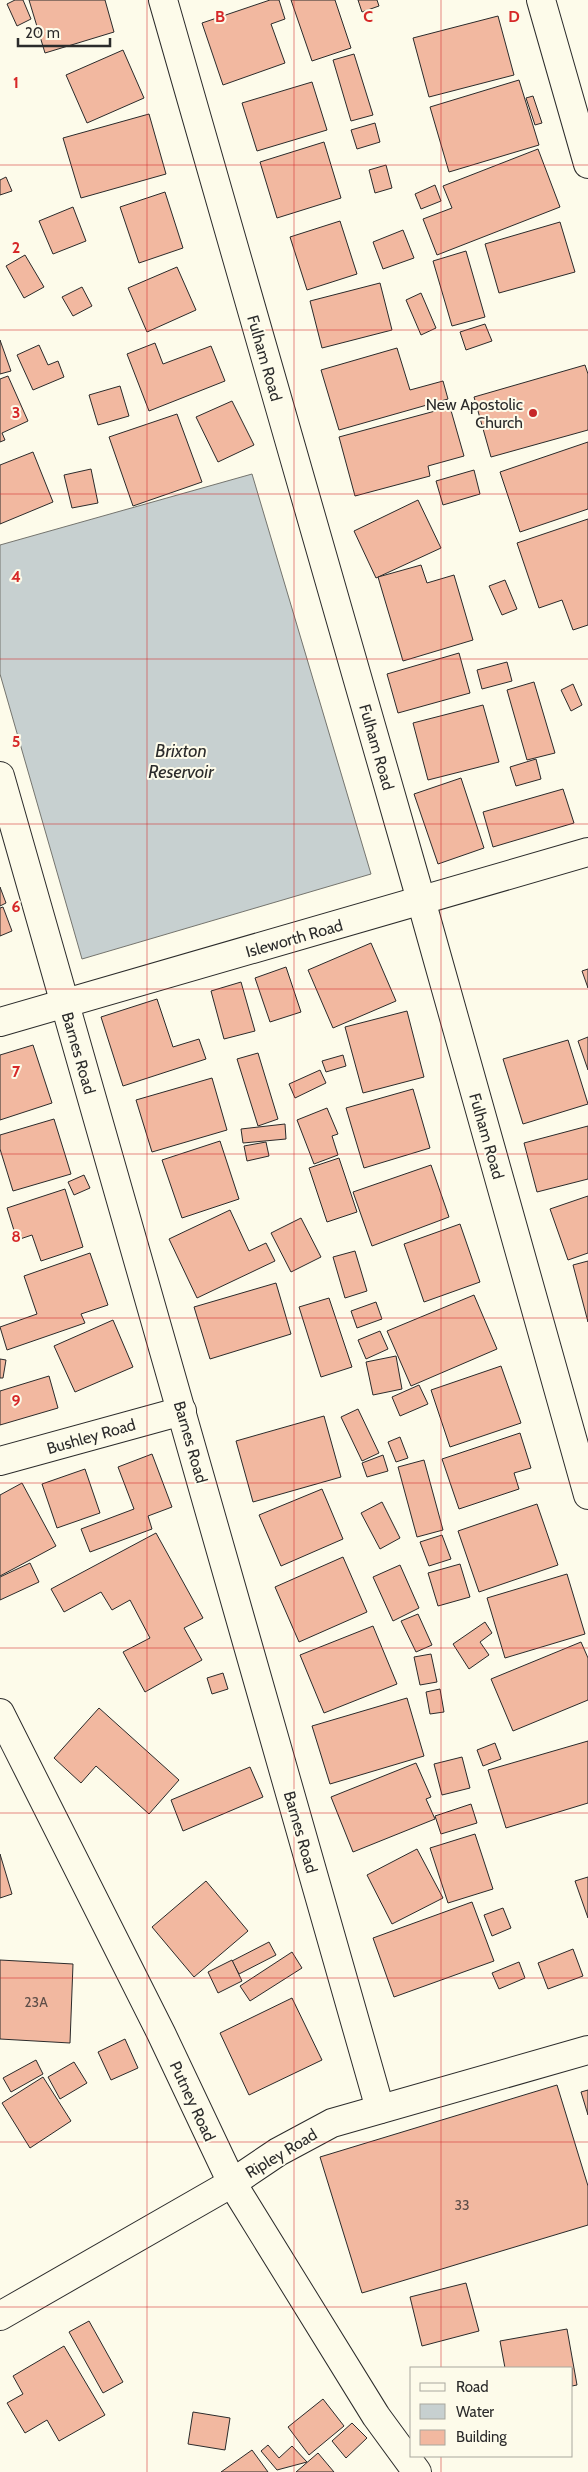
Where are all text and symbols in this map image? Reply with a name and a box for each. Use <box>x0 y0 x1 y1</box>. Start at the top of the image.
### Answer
text: B <box>215 7 225 26</box>
text: C <box>363 7 373 26</box>
text: D <box>508 7 520 26</box>
scale bar <box>18 15 110 47</box>
text: 20 m <box>25 24 60 42</box>
text: 1 <box>13 73 19 92</box>
text: 2 <box>12 238 20 257</box>
street label: Fulham Road <box>243 313 286 403</box>
place label: New Apostolic Church <box>426 395 523 432</box>
text: 3 <box>12 403 20 422</box>
marker: New Apostolic Church <box>527 407 539 419</box>
text: 4 <box>11 567 21 586</box>
street label: Fulham Road <box>355 702 398 792</box>
text: 5 <box>12 732 20 751</box>
water label: Brixton Reservoir <box>148 740 215 783</box>
text: 6 <box>12 897 21 916</box>
street label: Isleworth Road <box>243 916 345 961</box>
street label: Barnes Road <box>58 1010 99 1096</box>
text: 7 <box>12 1062 21 1081</box>
street label: Fulham Road <box>465 1091 508 1181</box>
text: 8 <box>11 1227 21 1246</box>
text: 9 <box>12 1391 21 1410</box>
street label: Barnes Road <box>170 1399 211 1485</box>
street label: Bushley Road <box>45 1415 138 1458</box>
street label: Barnes Road <box>280 1789 321 1875</box>
house number: 23A <box>24 1993 48 2011</box>
street label: Putney Road <box>166 2058 219 2144</box>
street label: Ripley Road <box>242 2125 320 2182</box>
house number: 33 <box>454 2196 470 2214</box>
legend <box>410 2367 573 2457</box>
text: Road <box>456 2378 489 2396</box>
text: Water <box>456 2403 494 2421</box>
text: Building <box>456 2428 507 2446</box>

